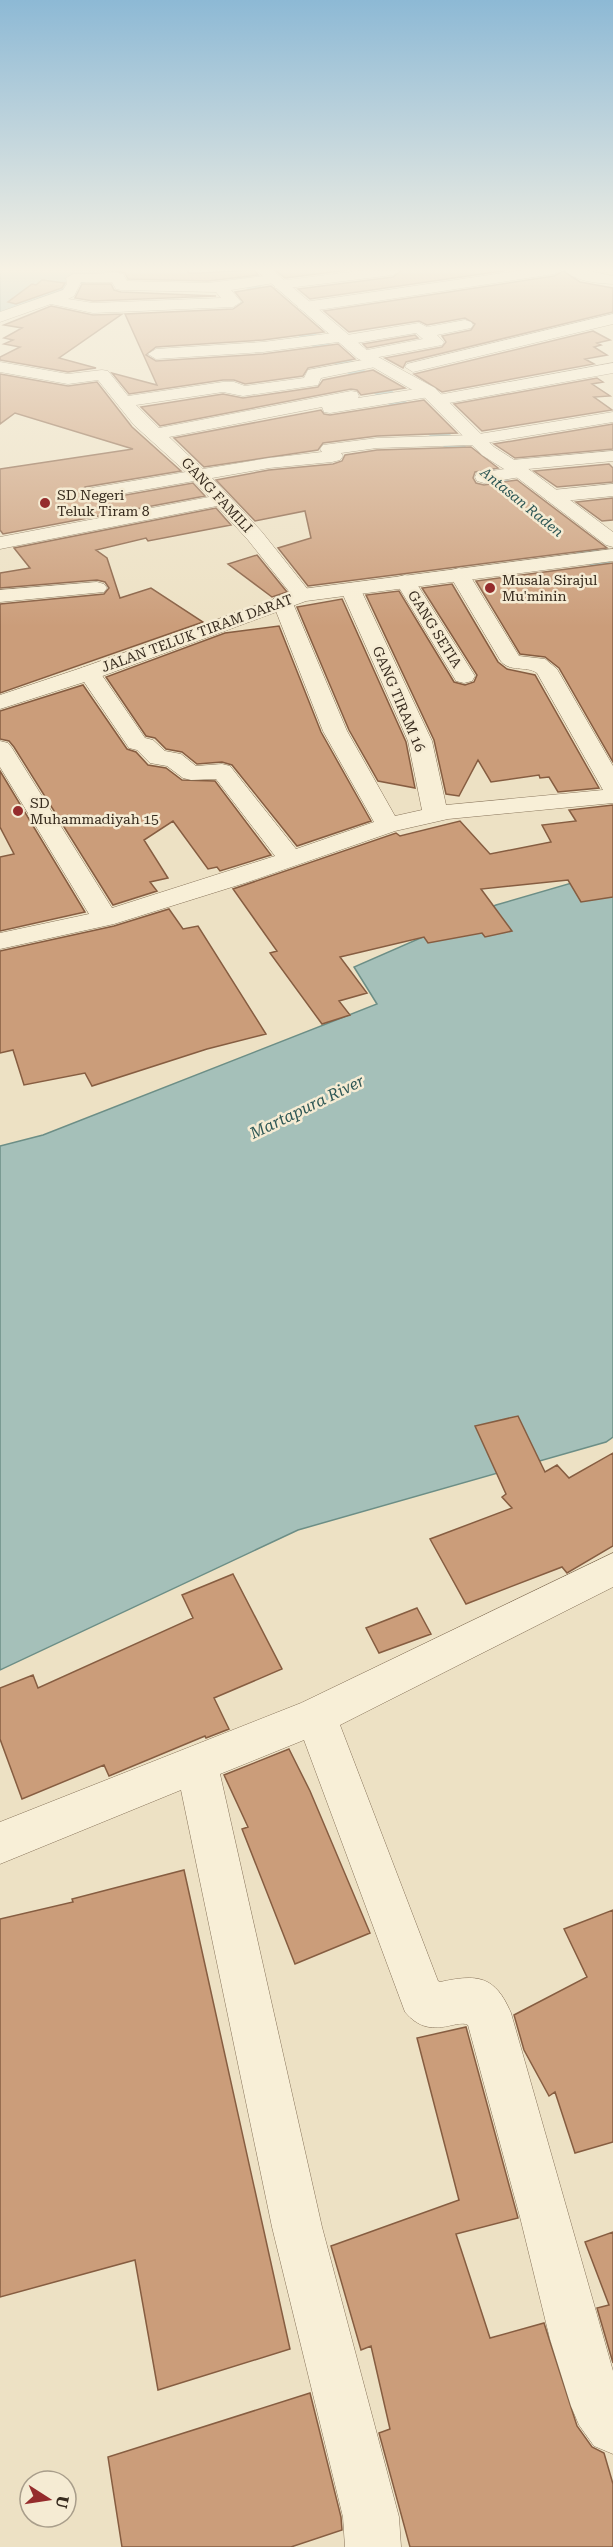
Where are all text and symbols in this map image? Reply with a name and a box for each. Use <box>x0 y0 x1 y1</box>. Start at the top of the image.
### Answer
street label: GANG FAMILI <box>178 454 256 536</box>
water label: Antasan Raden <box>477 463 567 540</box>
place label: SD Negeri Teluk Tiram 8 <box>57 487 150 519</box>
marker: SD Negeri Teluk Tiram 8 <box>38 496 52 510</box>
place label: Musala Sirajul Mu'minin <box>502 572 598 604</box>
marker: Musala Sirajul Mu'minin <box>483 581 497 595</box>
street label: GANG SETIA <box>405 587 465 671</box>
street label: JALAN TELUK TIRAM DARAT <box>99 591 295 675</box>
street label: GANG TIRAM 16 <box>370 644 429 754</box>
place label: SD Muhammadiyah 15 <box>30 795 159 827</box>
marker: SD Muhammadiyah 15 <box>11 804 25 818</box>
water label: Martapura River <box>246 1071 368 1143</box>
north arrow <box>18 2469 78 2529</box>
text: U <box>52 2494 73 2510</box>

